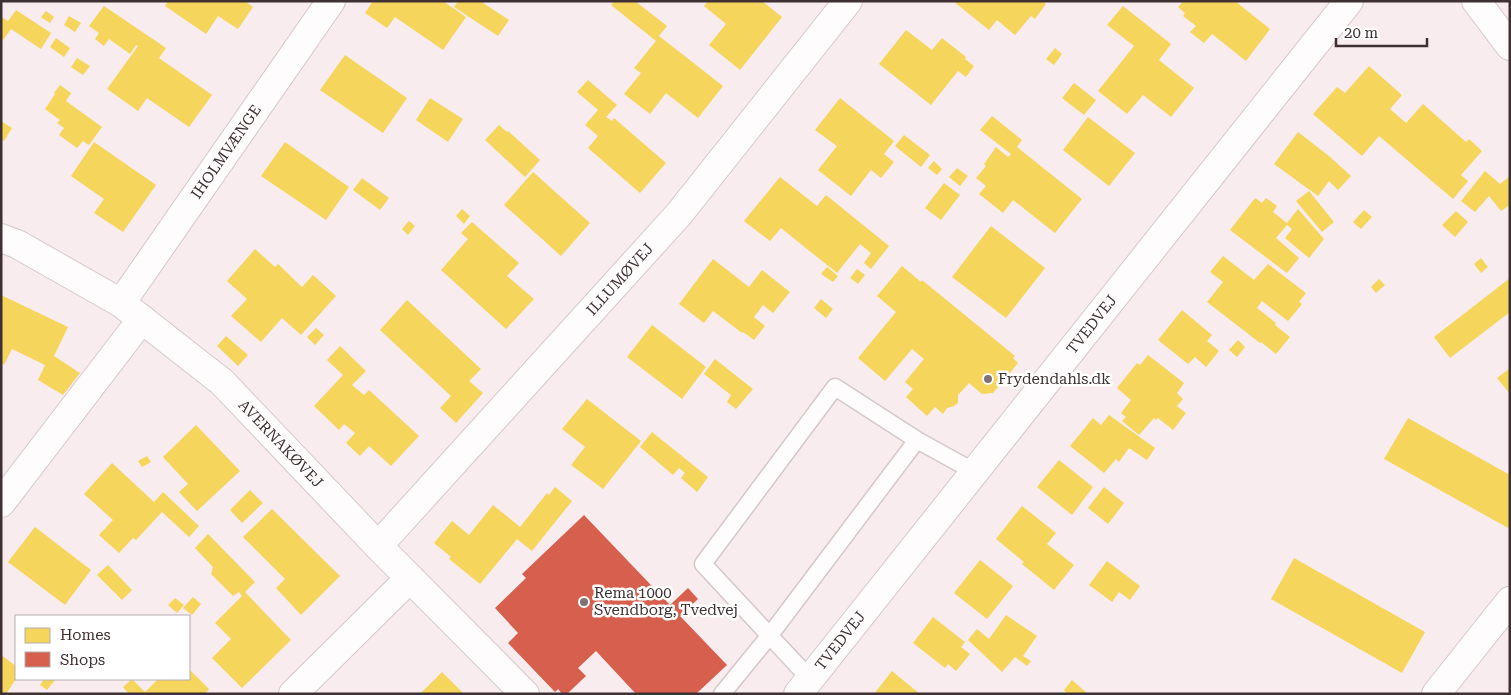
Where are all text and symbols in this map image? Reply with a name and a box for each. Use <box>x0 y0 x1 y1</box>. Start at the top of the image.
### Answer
scale bar <box>1336 15 1427 47</box>
text: 20 m <box>1344 24 1379 42</box>
street label: IHOLMVÆNGE <box>187 101 265 202</box>
street label: ILLUMØVEJ <box>583 239 657 319</box>
street label: TVEDVEJ <box>1063 291 1121 358</box>
place label: Frydendahls.dk <box>998 370 1111 388</box>
marker: Frydendahls.dk <box>982 373 994 385</box>
street label: AVERNAKØVEJ <box>235 396 327 491</box>
place label: Rema 1000 Svendborg, Tvedvej <box>594 584 738 619</box>
marker: Rema 1000 Svendborg, Tvedvej <box>578 596 590 608</box>
street label: TVEDVEJ <box>811 608 869 674</box>
legend <box>15 615 190 680</box>
text: Homes <box>60 626 111 644</box>
text: Shops <box>60 651 105 669</box>

